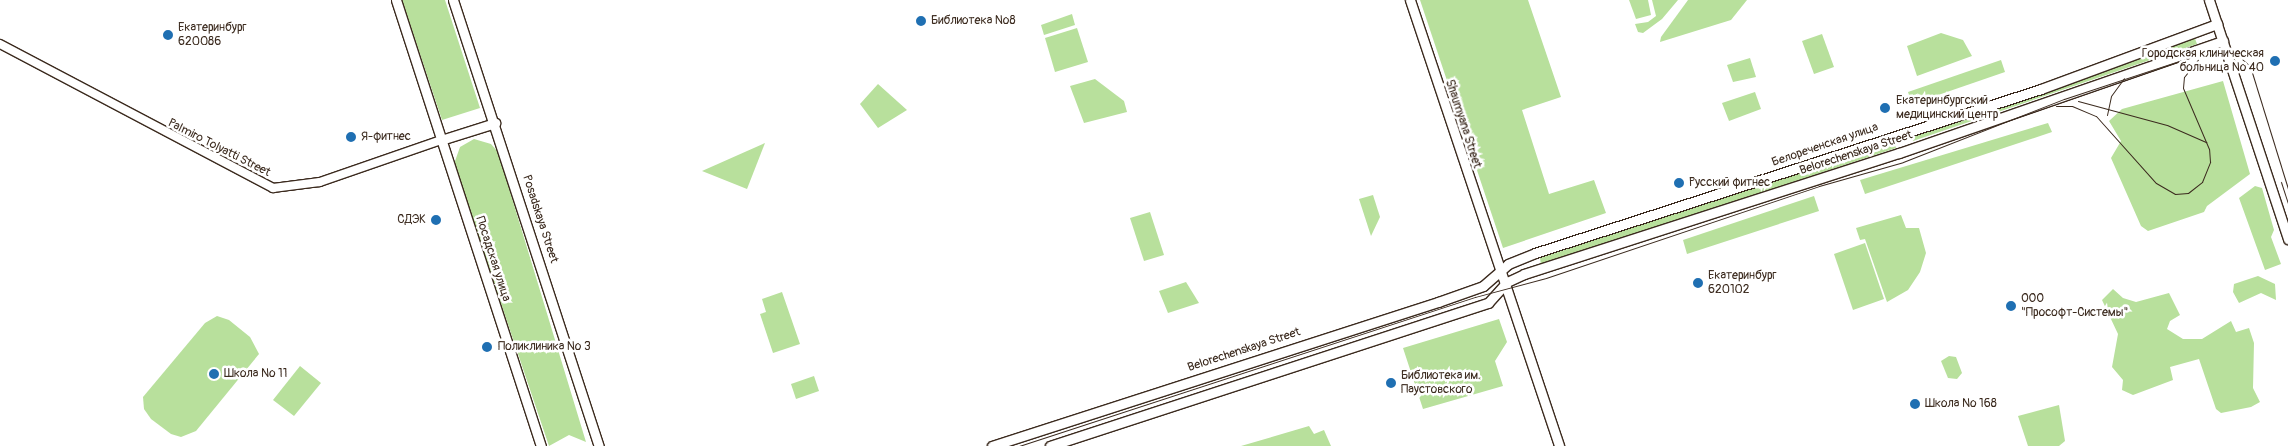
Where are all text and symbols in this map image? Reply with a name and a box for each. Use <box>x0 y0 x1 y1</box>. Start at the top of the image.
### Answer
place label: Библиотека №8 <box>931 14 1015 28</box>
marker: Библиотека №8 <box>915 15 927 27</box>
place label: Екатеринбург 620086 <box>178 21 247 49</box>
marker: Екатеринбург 620086 <box>162 29 174 41</box>
place label: Городская клиническая больница № 40 <box>2142 47 2264 75</box>
marker: Городская клиническая больница № 40 <box>2268 54 2282 68</box>
street label: Shaumyana Street <box>1442 78 1484 170</box>
place label: Екатеринбургский медицинский центр <box>1896 94 1998 122</box>
marker: Екатеринбургский медицинский центр <box>1878 101 1892 115</box>
street label: Palmiro Tolyatti Street <box>165 116 273 180</box>
street label: Белореченская улица <box>1770 120 1880 170</box>
street label: Belorechenskaya Street <box>1798 128 1914 178</box>
place label: Я-фитнес <box>361 130 411 144</box>
marker: Я-фитнес <box>345 131 357 143</box>
street label: Posadskaya Street <box>519 173 561 265</box>
place label: Русский фитнес <box>1689 176 1770 190</box>
marker: Русский фитнес <box>1673 177 1685 189</box>
place label: СДЭК <box>397 213 426 227</box>
marker: СДЭК <box>430 214 442 226</box>
street label: Посадская улица <box>472 215 514 303</box>
place label: Екатеринбург 620102 <box>1708 269 1777 297</box>
marker: Екатеринбург 620102 <box>1692 277 1704 289</box>
place label: ООО "Прософт-Системы" <box>2021 292 2128 320</box>
marker: ООО "Прософт-Системы" <box>2005 300 2017 312</box>
street label: Belorechenskaya Street <box>1186 325 1302 375</box>
marker: Поликлиника № 3 <box>480 340 494 354</box>
place label: Поликлиника № 3 <box>498 340 591 354</box>
place label: Школа № 11 <box>224 367 287 381</box>
marker: Школа № 11 <box>208 368 220 380</box>
place label: Библиотека им. Паустовского <box>1401 369 1481 397</box>
marker: Библиотека им. Паустовского <box>1385 377 1397 389</box>
place label: Школа № 168 <box>1925 397 1997 411</box>
marker: Школа № 168 <box>1909 398 1921 410</box>

